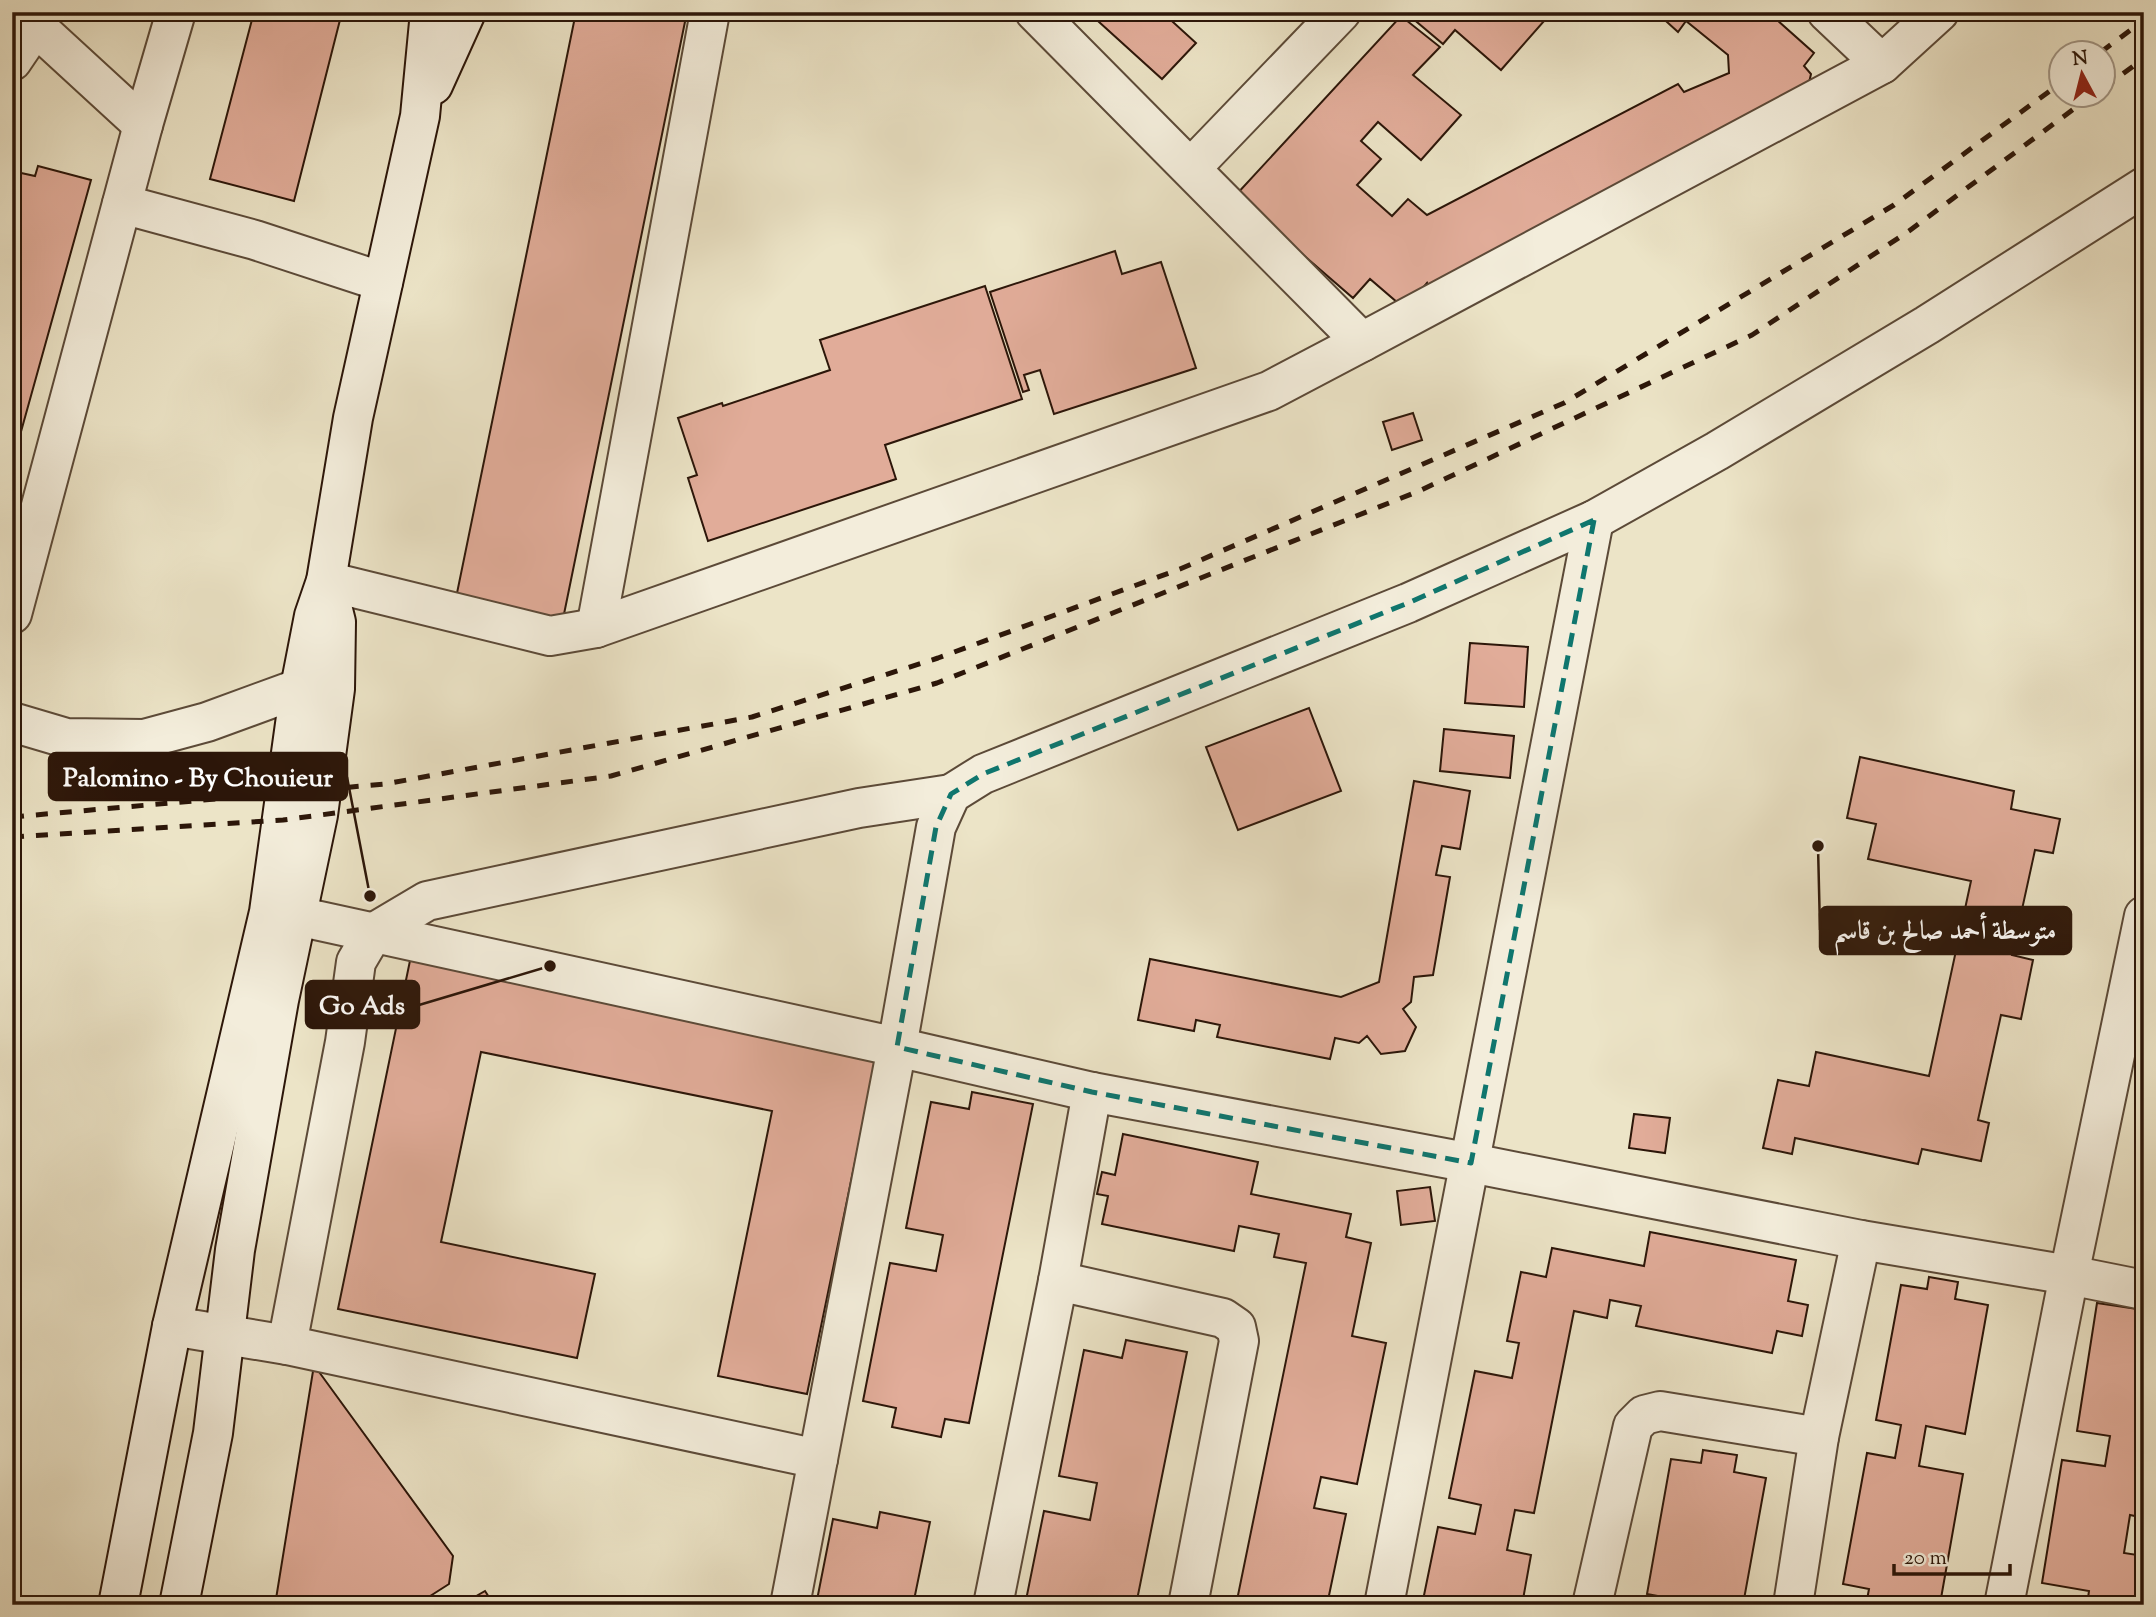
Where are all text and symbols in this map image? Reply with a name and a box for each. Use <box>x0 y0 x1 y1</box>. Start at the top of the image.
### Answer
north arrow <box>2048 38 2118 108</box>
text: N <box>2071 45 2089 74</box>
callout: Palomino - By Chouieur <box>49 753 347 800</box>
text: Palomino - By Chouieur <box>63 761 333 798</box>
callout: متوسطة أحمد صالح بن قاسم <box>1820 907 2071 954</box>
text: متوسطة أحمد صالح بن قاسم <box>1834 912 2056 956</box>
callout: Go Ads <box>306 981 419 1028</box>
text: Go Ads <box>319 989 405 1026</box>
scale bar <box>1894 1533 2009 1577</box>
text: 20 m <box>1904 1544 1947 1574</box>

